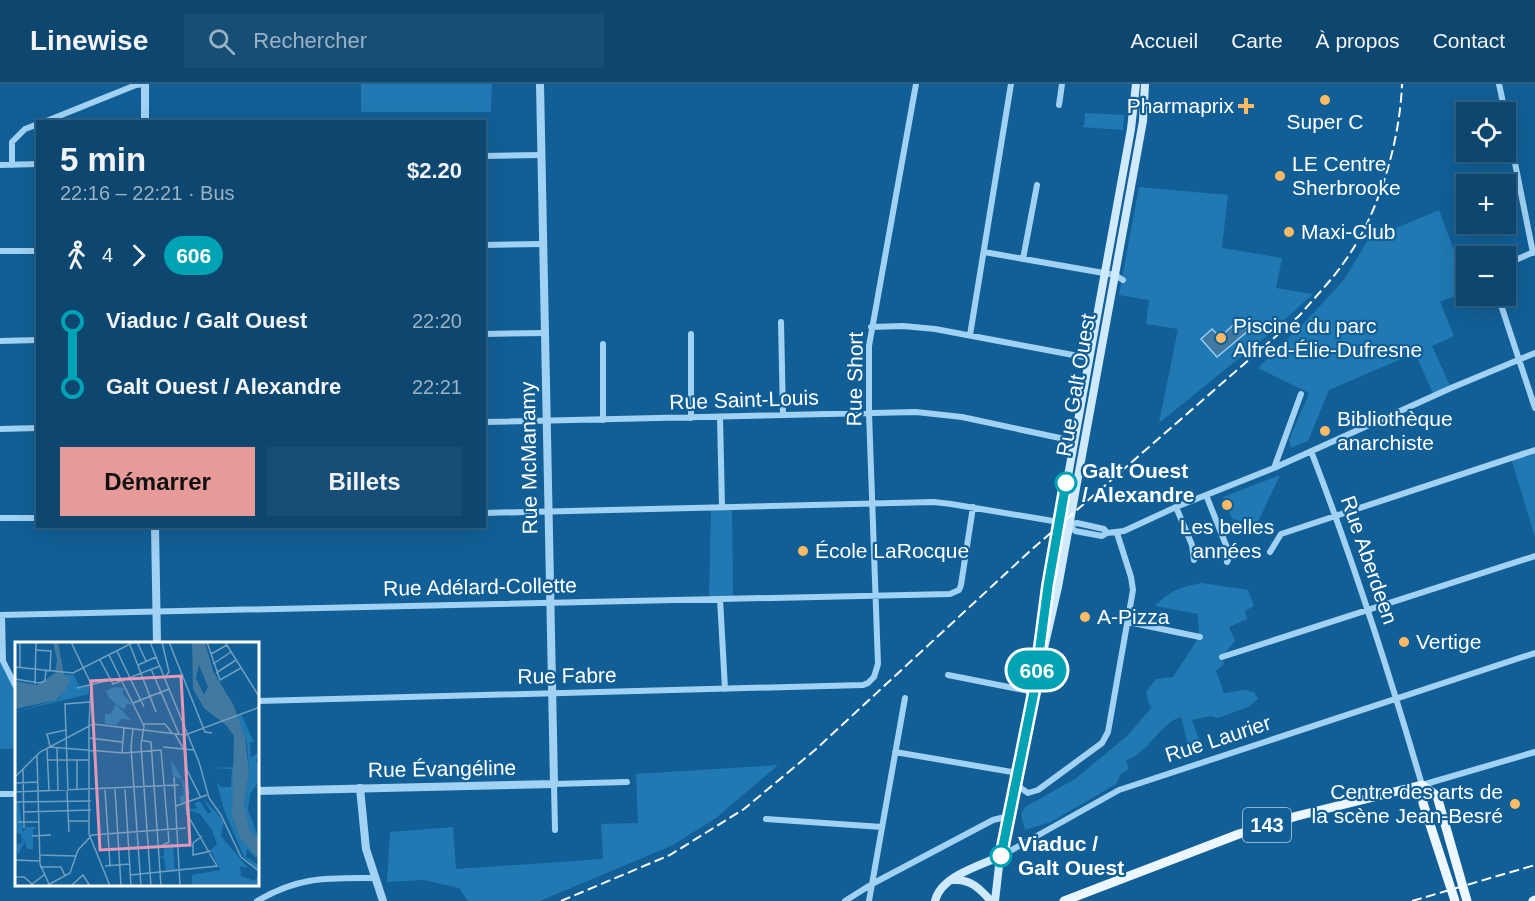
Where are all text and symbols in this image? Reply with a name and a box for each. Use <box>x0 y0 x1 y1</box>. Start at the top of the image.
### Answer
search box <box>184 14 604 68</box>
text: Linewise <box>30 25 148 56</box>
icon: search <box>205 25 238 58</box>
text: Rechercher <box>253 28 367 53</box>
text: Accueil <box>1131 29 1198 52</box>
text: Carte <box>1231 29 1283 52</box>
text: À propos <box>1316 29 1400 52</box>
text: Contact <box>1433 29 1505 52</box>
marker: Super C <box>1318 93 1332 107</box>
place label: Pharmaprix <box>1127 94 1234 117</box>
marker: Pharmaprix <box>1239 99 1253 113</box>
map controls <box>1456 102 1516 306</box>
button: locate <box>1456 102 1516 162</box>
place label: Super C <box>1286 110 1364 133</box>
text: 5 min <box>60 141 146 178</box>
place label: LE Centre Sherbrooke <box>1292 152 1401 199</box>
text: $2.20 <box>407 158 462 183</box>
marker: LE Centre Sherbrooke <box>1273 169 1287 183</box>
button: + <box>1456 174 1516 234</box>
text: 22:16 – 22:21 · Bus <box>60 182 235 204</box>
place label: Maxi-Club <box>1301 220 1396 243</box>
marker: Maxi-Club <box>1282 225 1296 239</box>
icon: walk <box>60 239 93 272</box>
icon: forward <box>122 239 155 272</box>
text: 4 <box>102 244 113 266</box>
text: 606 <box>176 244 211 267</box>
button: − <box>1456 246 1516 306</box>
text: Viaduc / Galt Ouest <box>106 308 307 333</box>
text: 22:20 <box>412 310 462 332</box>
street label: Rue Galt Ouest <box>1052 311 1099 458</box>
place label: Piscine du parc Alfred-Élie-Dufresne <box>1233 314 1422 361</box>
street label: Rue Short <box>842 331 867 426</box>
marker: Piscine du parc Alfred-Élie-Dufresne <box>1214 331 1228 345</box>
text: Galt Ouest / Alexandre <box>106 374 341 399</box>
text: 22:21 <box>412 376 462 398</box>
street label: Rue McManamy <box>516 381 541 535</box>
street label: Rue Saint-Louis <box>669 385 819 414</box>
place label: Bibliothèque anarchiste <box>1337 407 1453 454</box>
marker: Bibliothèque anarchiste <box>1318 424 1332 438</box>
button: Démarrer <box>60 447 255 516</box>
button: Billets <box>267 447 462 516</box>
place label: Galt Ouest / Alexandre <box>1082 459 1194 506</box>
marker: Galt Ouest / Alexandre <box>1055 472 1077 494</box>
street label: Rue Aberdeen <box>1337 493 1402 627</box>
marker: Les belles années <box>1220 498 1234 512</box>
place label: Les belles années <box>1180 515 1274 562</box>
place label: École LaRocque <box>815 539 969 562</box>
marker: École LaRocque <box>796 544 810 558</box>
street label: Rue Adélard-Collette <box>383 573 577 600</box>
place label: A-Pizza <box>1097 605 1170 628</box>
marker: A-Pizza <box>1078 610 1092 624</box>
place label: Vertige <box>1416 630 1481 653</box>
marker: Vertige <box>1397 635 1411 649</box>
inset map <box>15 642 260 886</box>
line badge: 606 <box>1002 650 1072 690</box>
text: 606 <box>1019 659 1055 682</box>
street label: Rue Fabre <box>517 663 617 688</box>
street label: Rue Laurier <box>1162 711 1274 766</box>
street label: Rue Évangéline <box>368 756 516 781</box>
place label: Centre des arts de la scène Jean-Besré <box>1312 780 1503 827</box>
marker: Centre des arts de la scène Jean-Besré <box>1508 797 1522 811</box>
road number: 143 <box>1243 808 1291 842</box>
place label: Viaduc / Galt Ouest <box>1018 832 1124 879</box>
marker: Viaduc / Galt Ouest <box>990 845 1012 867</box>

